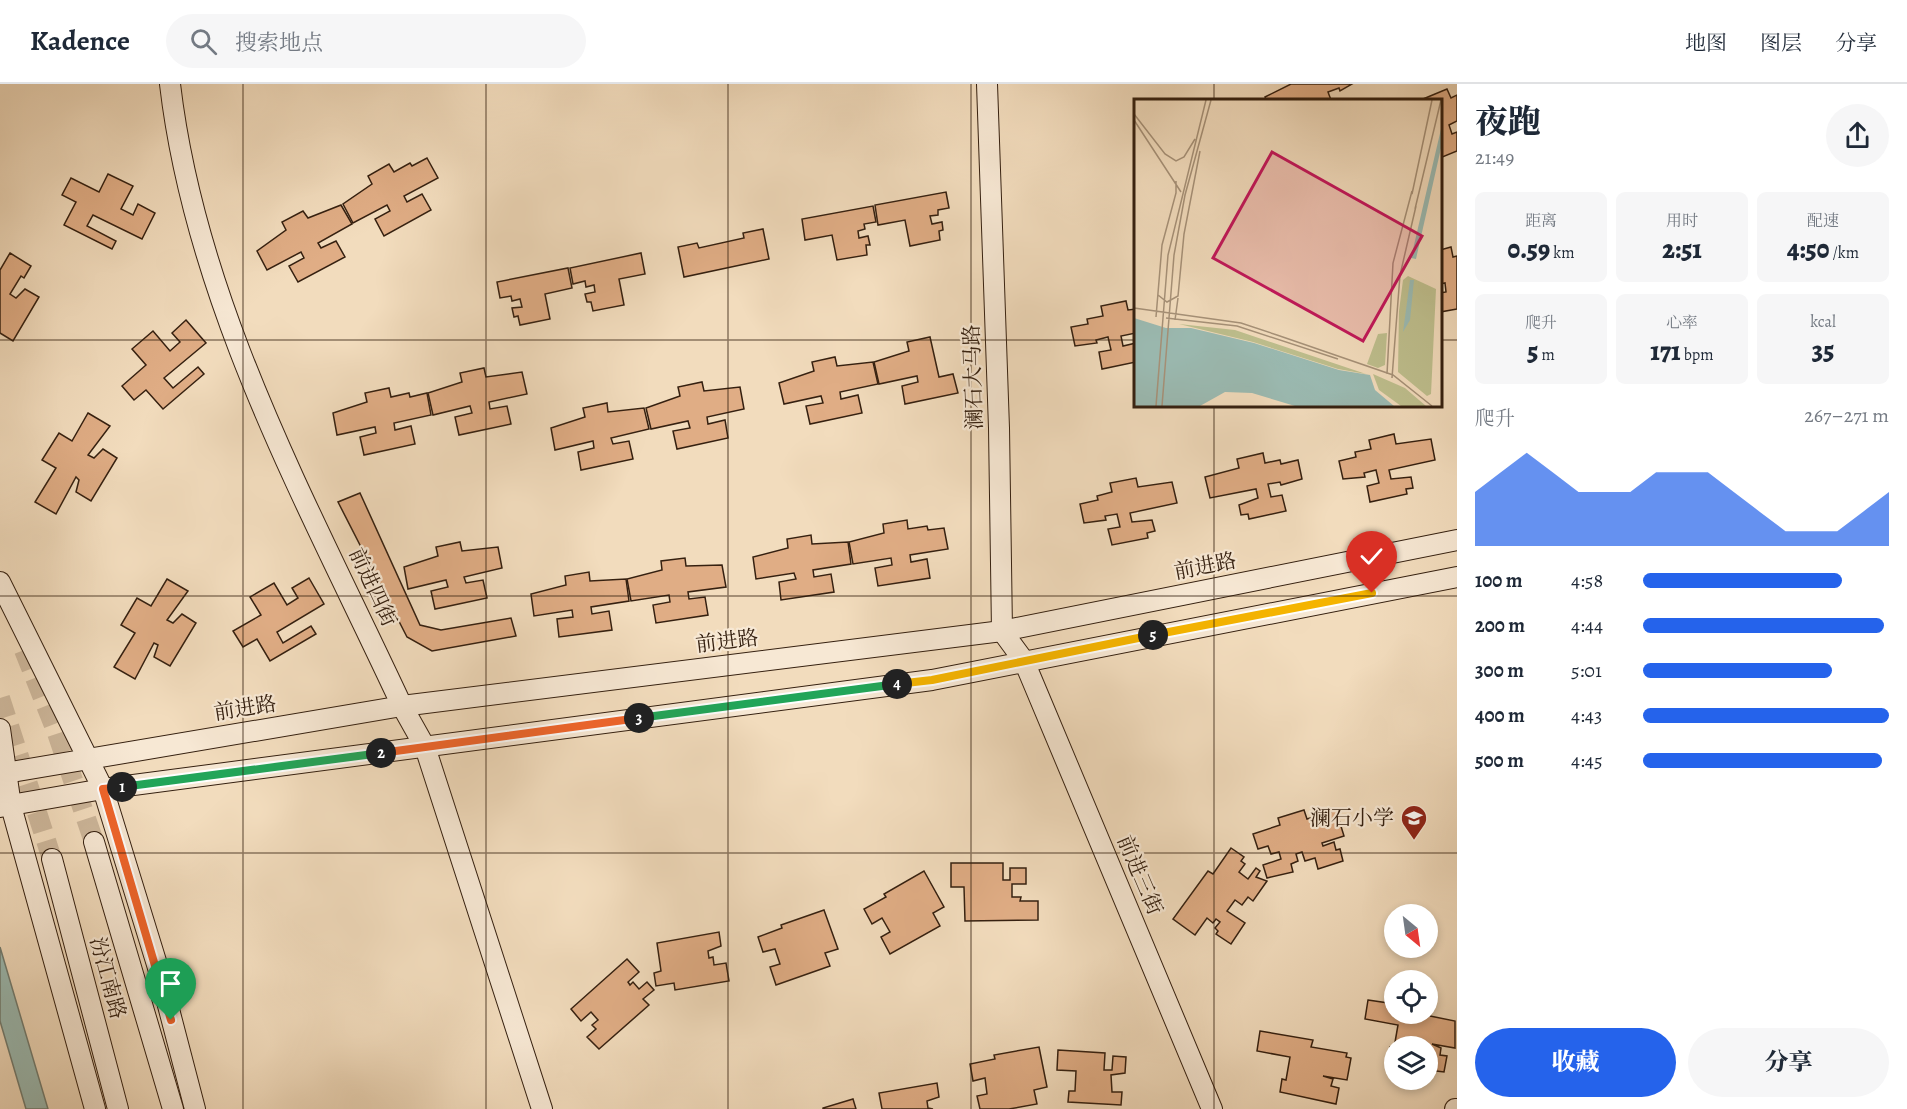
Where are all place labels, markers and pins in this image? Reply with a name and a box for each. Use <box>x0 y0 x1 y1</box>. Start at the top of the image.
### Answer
pin <box>1346 531 1397 593</box>
pin: 5 <box>1138 620 1168 650</box>
pin: 4 <box>882 669 912 699</box>
pin: 3 <box>624 703 654 733</box>
pin: 2 <box>366 738 396 768</box>
pin: 1 <box>107 772 137 802</box>
school or university icon: 澜石小学 <box>1399 803 1429 841</box>
place label: 澜石小学 <box>1310 804 1394 832</box>
pin <box>145 958 196 1020</box>

